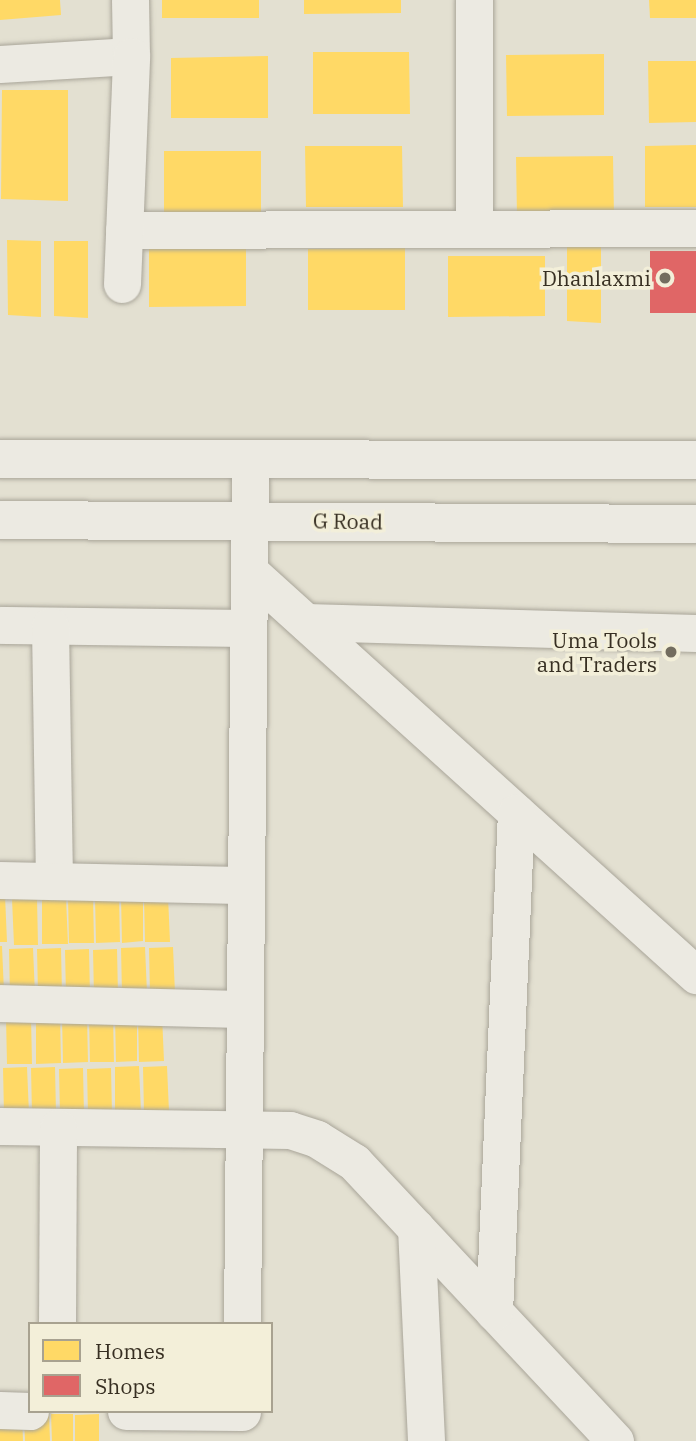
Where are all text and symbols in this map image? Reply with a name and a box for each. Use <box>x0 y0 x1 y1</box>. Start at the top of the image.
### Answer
place label: Dhanlaxmi <box>542 265 651 291</box>
marker: Dhanlaxmi <box>657 270 673 286</box>
street label: G Road <box>313 508 383 534</box>
place label: Uma Tools and Traders <box>537 627 657 677</box>
marker: Uma Tools and Traders <box>663 644 679 660</box>
legend <box>28 1322 273 1413</box>
text: Homes <box>95 1337 165 1365</box>
text: Shops <box>95 1372 155 1400</box>

